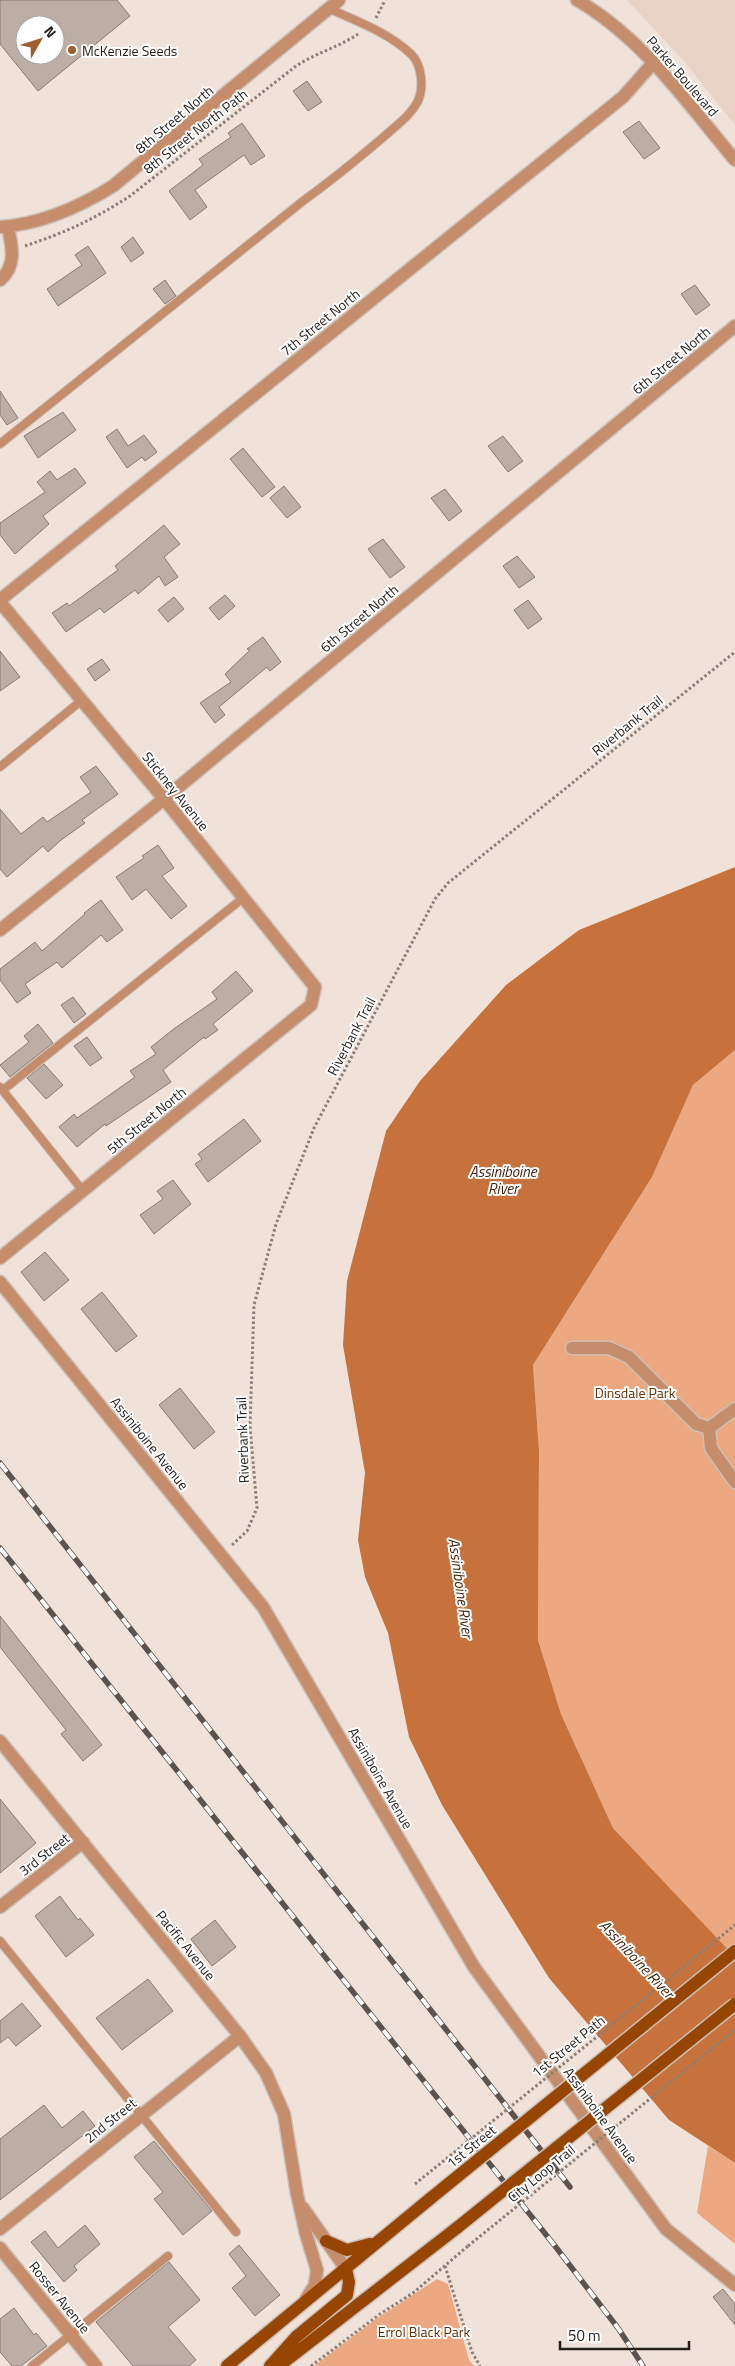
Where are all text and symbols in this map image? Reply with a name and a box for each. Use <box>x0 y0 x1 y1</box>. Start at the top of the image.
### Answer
north arrow <box>15 15 65 65</box>
text: N <box>39 21 62 42</box>
street label: Parker Boulevard <box>642 31 724 121</box>
place label: McKenzie Seeds <box>82 40 177 61</box>
marker: McKenzie Seeds <box>66 44 78 56</box>
street label: 8th Street North <box>130 80 218 158</box>
street label: 8th Street North Path <box>138 84 252 178</box>
street label: 7th Street North <box>276 283 364 361</box>
street label: 6th Street North <box>627 321 715 399</box>
street label: 6th Street North <box>315 579 403 657</box>
street label: Riverbank Trail <box>587 690 667 760</box>
street label: Stickney Avenue <box>138 747 214 835</box>
street label: Riverbank Trail <box>321 993 381 1079</box>
street label: 5th Street North <box>102 1081 190 1159</box>
water label: Assiniboine River <box>469 1160 538 1200</box>
park label: Dinsdale Park <box>595 1382 676 1403</box>
street label: Assiniboine Avenue <box>106 1392 194 1494</box>
street label: Riverbank Trail <box>230 1397 254 1483</box>
water label: Assiniboine River <box>443 1537 480 1642</box>
street label: Assiniboine Avenue <box>343 1723 419 1833</box>
street label: 3rd Street <box>14 1827 74 1880</box>
street label: Pacific Avenue <box>151 1905 221 1985</box>
water label: Assiniboine River <box>594 1914 681 2005</box>
street label: 1st Street Path <box>527 2010 609 2082</box>
street label: Assiniboine Avenue <box>559 2063 643 2167</box>
street label: 2nd Street <box>79 2092 141 2148</box>
street label: 1st Street <box>442 2119 500 2173</box>
street label: City Loop Trail <box>503 2139 579 2207</box>
street label: Rosser Avenue <box>24 2256 96 2338</box>
scale bar <box>560 2318 689 2350</box>
park label: Errol Black Park <box>378 2321 471 2342</box>
text: 50 m <box>568 2324 601 2347</box>

